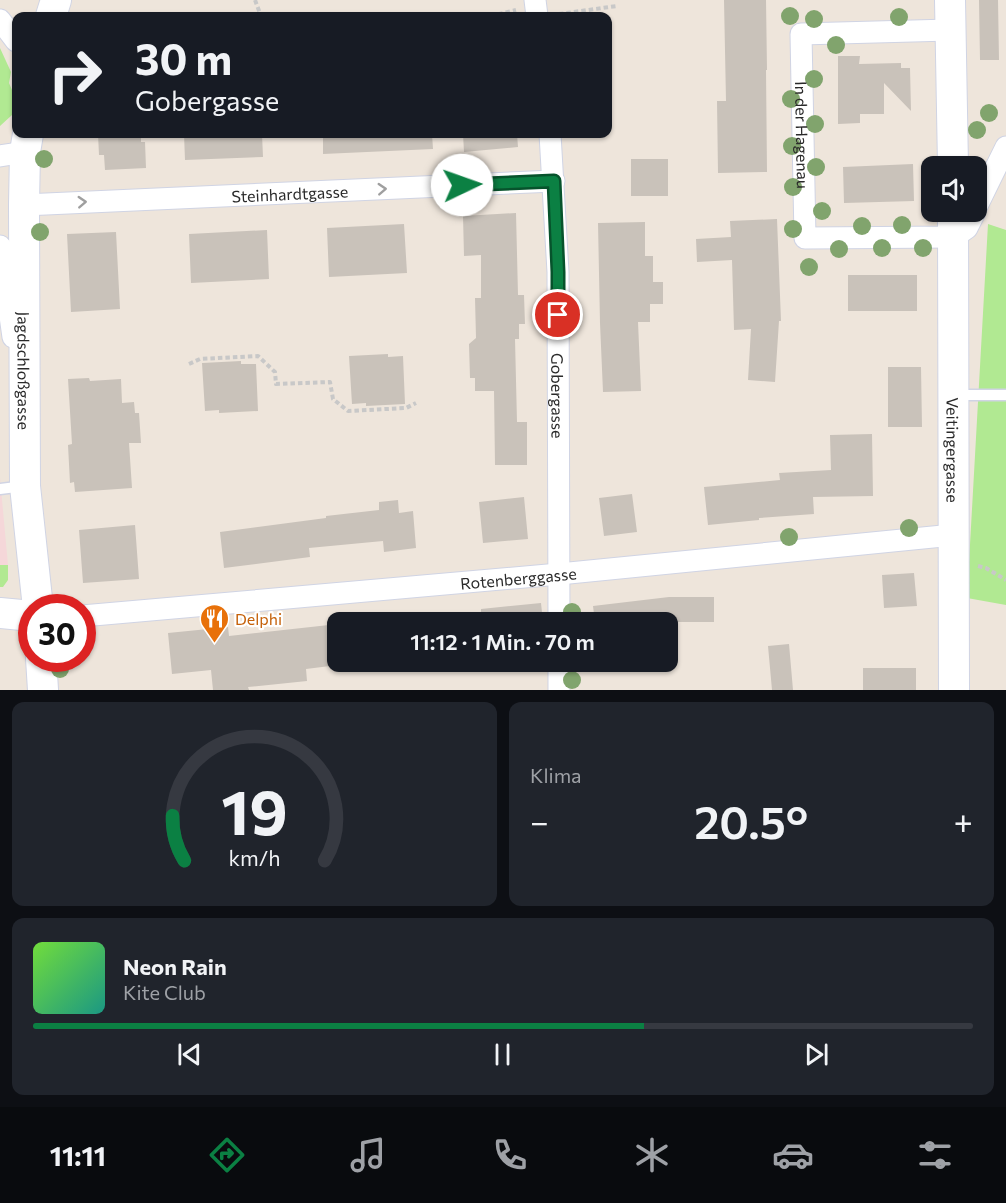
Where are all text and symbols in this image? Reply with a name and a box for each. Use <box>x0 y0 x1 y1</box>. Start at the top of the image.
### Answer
text: 30 m <box>135 32 232 84</box>
icon: right <box>36 36 114 114</box>
street label: In der Hagenau <box>792 81 814 189</box>
text: Gobergasse <box>135 84 279 117</box>
position arrow <box>430 153 494 217</box>
map controls <box>921 156 987 222</box>
button: sound <box>921 156 987 222</box>
street label: Steinhardtgasse <box>231 181 349 205</box>
one-way arrow <box>377 182 386 195</box>
one-way arrow <box>77 196 86 209</box>
pin <box>532 289 583 340</box>
icon: arrive <box>541 298 574 331</box>
street label: Jagdschloßgasse <box>15 312 34 430</box>
street label: Gobergasse <box>549 353 568 439</box>
street label: Veitingergasse <box>944 397 963 503</box>
street label: Rotenberggasse <box>459 563 577 592</box>
speed limit sign: 30 <box>18 594 96 672</box>
restaurant icon: Delphi <box>198 602 230 644</box>
place label: Delphi <box>235 609 282 628</box>
text: 11:12 · 1 Min. · 70 m <box>410 628 595 655</box>
text: Klima <box>530 763 582 787</box>
text: 19 <box>221 772 288 848</box>
text: 20.5° <box>694 793 808 848</box>
text: − <box>530 800 549 841</box>
text: + <box>954 800 973 841</box>
text: km/h <box>228 844 281 870</box>
text: Neon Rain <box>123 953 227 980</box>
text: Kite Club <box>123 980 206 1004</box>
icon: previous <box>173 1038 206 1071</box>
icon: pause <box>486 1038 519 1071</box>
icon: next <box>800 1038 833 1071</box>
icon: directions <box>206 1134 248 1176</box>
icon: music <box>347 1134 389 1176</box>
icon: phone <box>489 1134 531 1176</box>
icon: climate <box>631 1134 673 1176</box>
icon: car <box>772 1134 814 1176</box>
icon: filters <box>914 1134 956 1176</box>
text: 11:11 <box>50 1139 106 1172</box>

